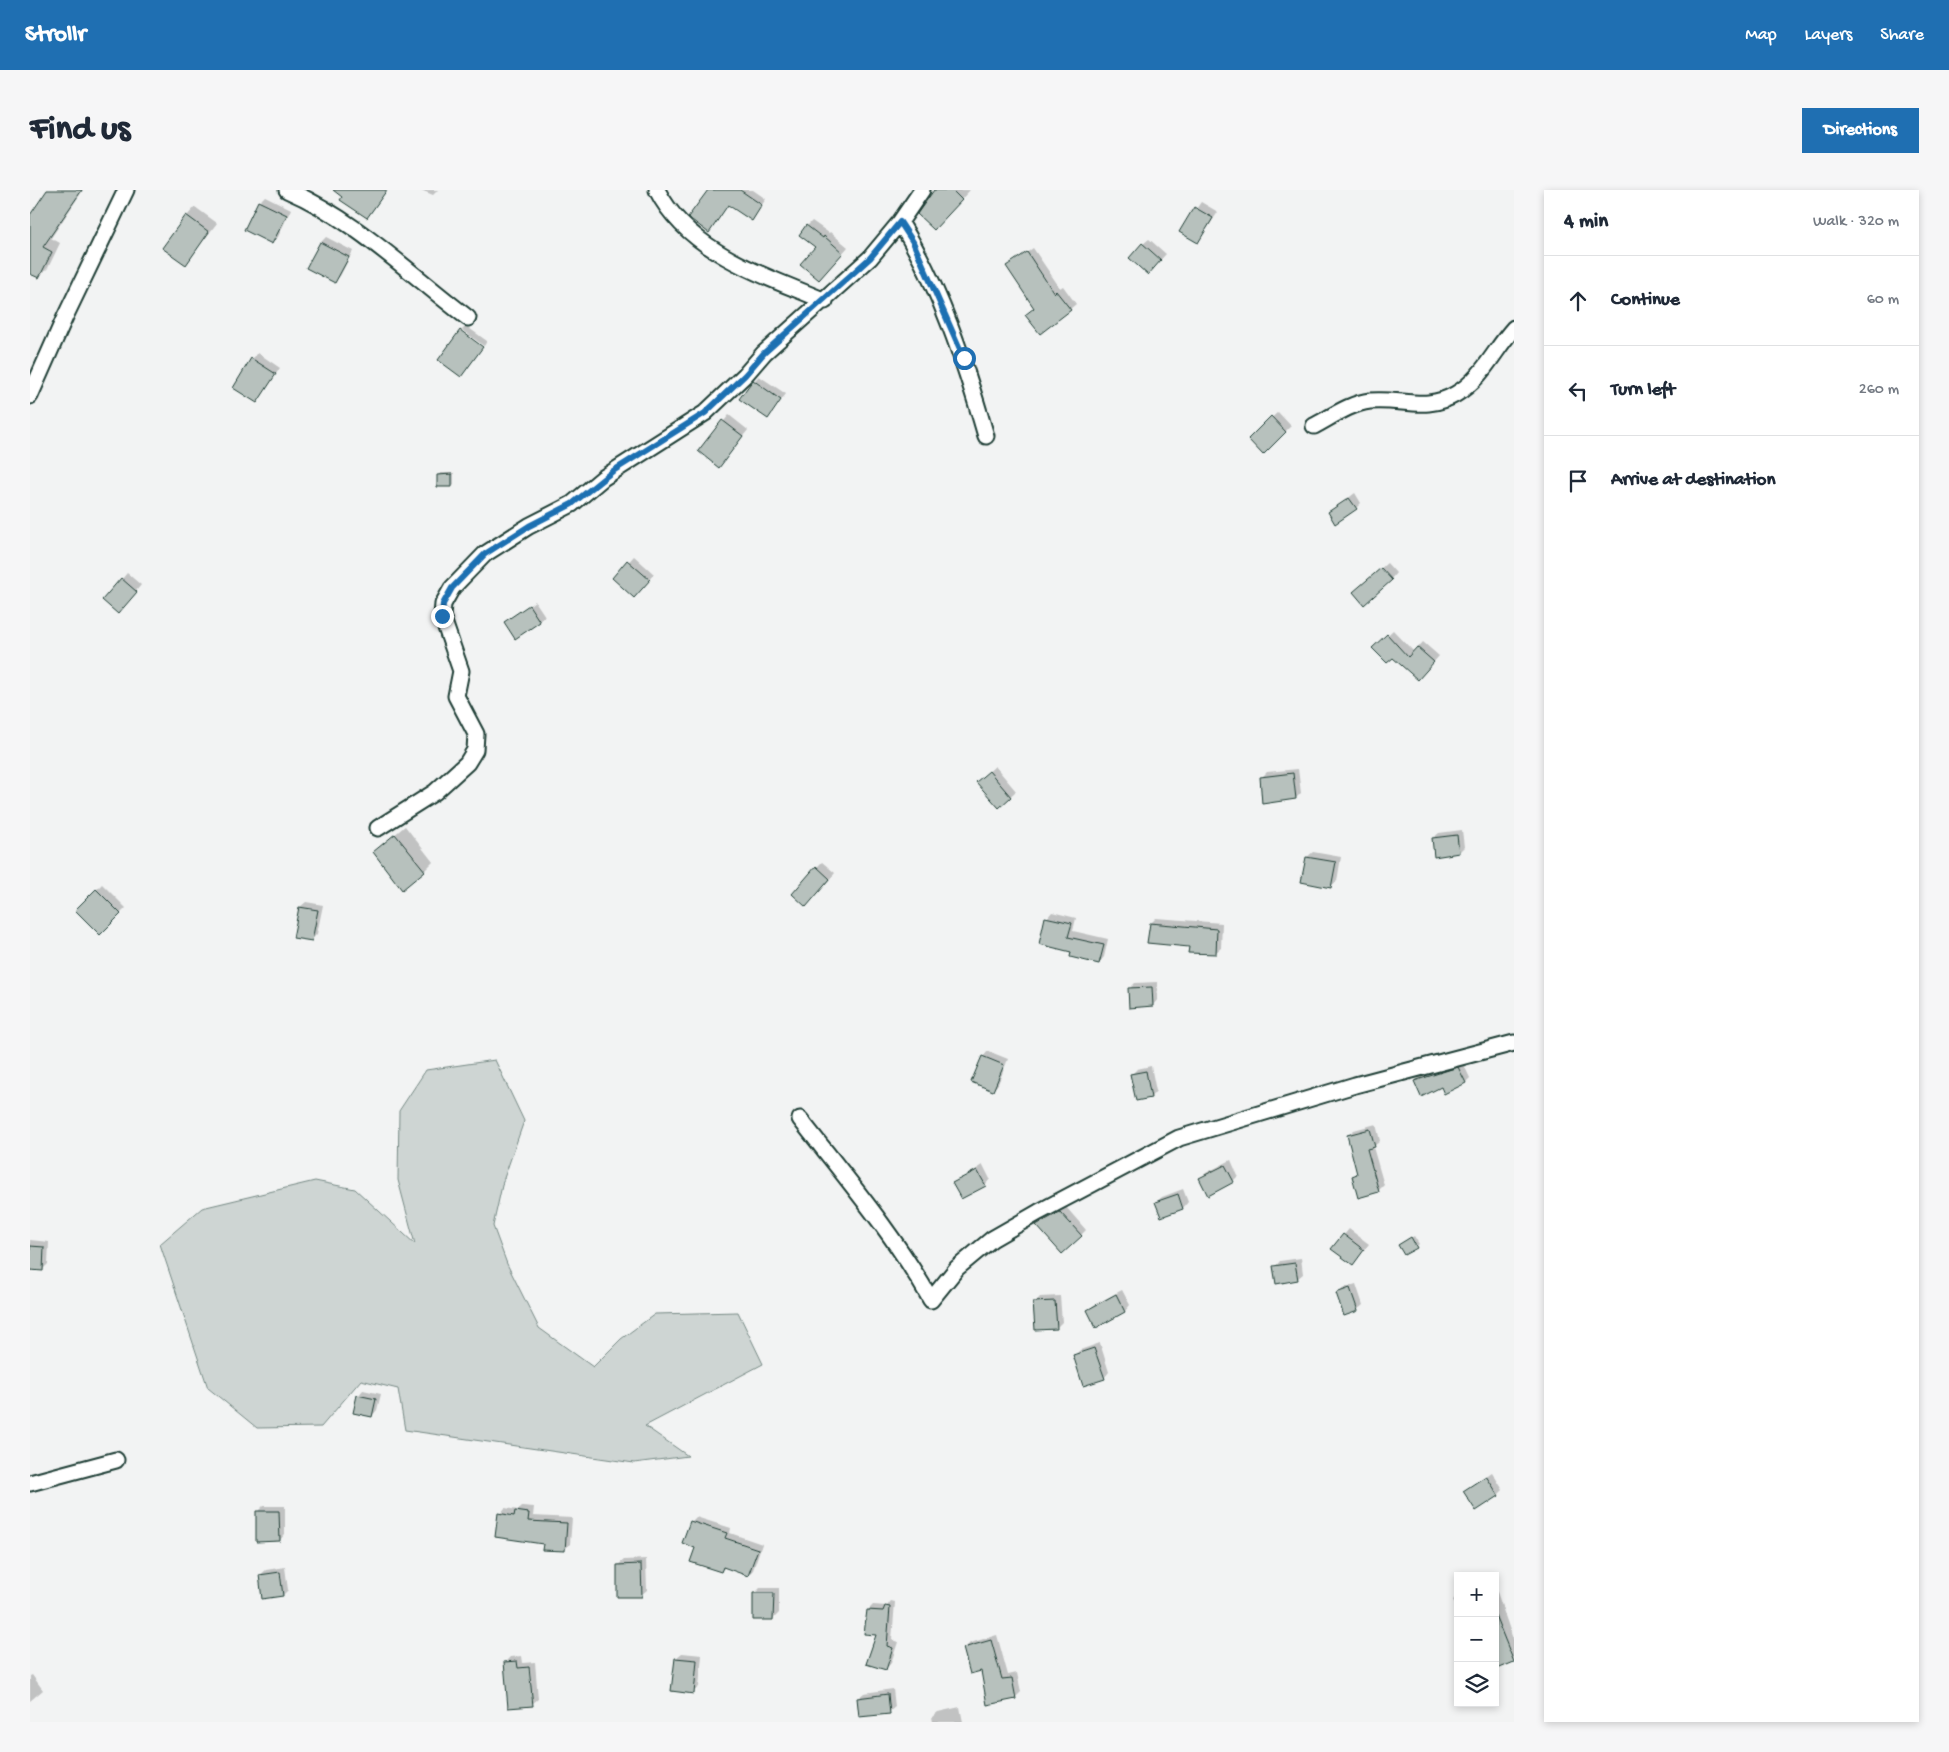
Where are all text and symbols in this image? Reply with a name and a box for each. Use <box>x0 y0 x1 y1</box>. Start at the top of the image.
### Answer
text: Strollr <box>25 21 86 50</box>
text: Map <box>1745 25 1777 46</box>
text: Layers <box>1805 25 1852 46</box>
text: Share <box>1880 25 1924 46</box>
button: Directions <box>1802 108 1919 153</box>
text: Find us <box>30 110 130 151</box>
text: 4 min <box>1564 210 1608 235</box>
text: Walk · 320 m <box>1813 213 1899 232</box>
icon: ahead <box>1564 287 1592 315</box>
text: Continue <box>1611 289 1680 312</box>
text: 60 m <box>1867 291 1899 310</box>
route start <box>953 347 976 370</box>
icon: left <box>1564 377 1592 405</box>
text: Turn left <box>1611 379 1675 402</box>
text: 260 m <box>1859 381 1899 400</box>
icon: arrive <box>1564 467 1592 495</box>
text: Arrive at destination <box>1611 469 1775 492</box>
route end <box>431 605 454 628</box>
map controls <box>1454 1572 1499 1707</box>
button: + <box>1454 1572 1499 1617</box>
button: − <box>1454 1617 1499 1662</box>
button: layers <box>1454 1662 1499 1707</box>

